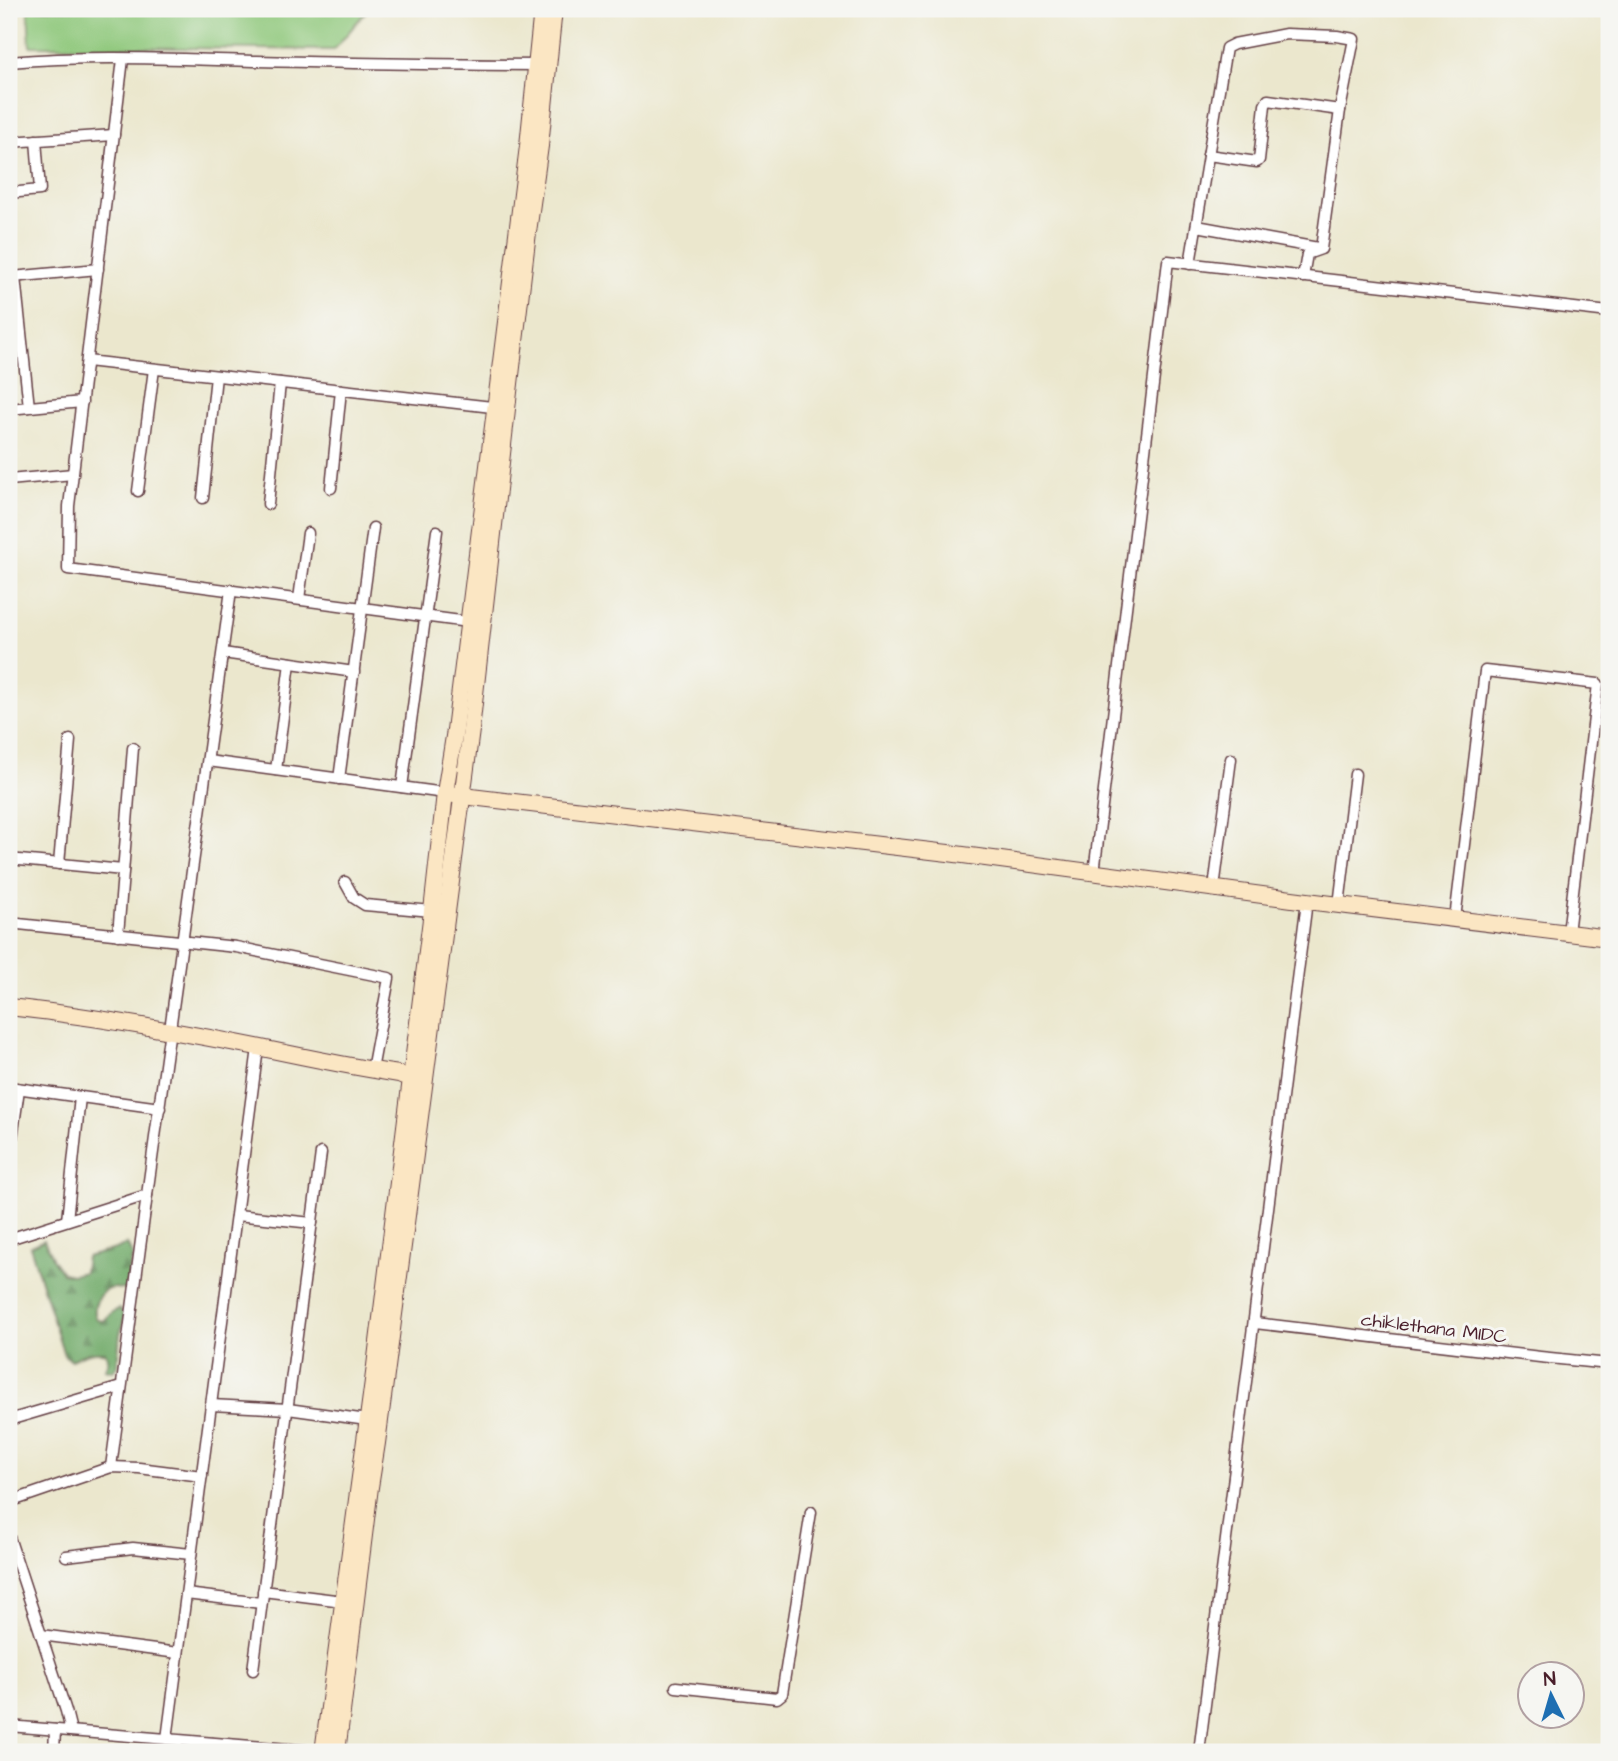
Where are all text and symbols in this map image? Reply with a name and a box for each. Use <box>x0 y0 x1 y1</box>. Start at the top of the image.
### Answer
street label: chiklethana MIDC <box>1359 1306 1509 1351</box>
north arrow <box>1516 1660 1586 1730</box>
text: N <box>1543 1666 1557 1694</box>

